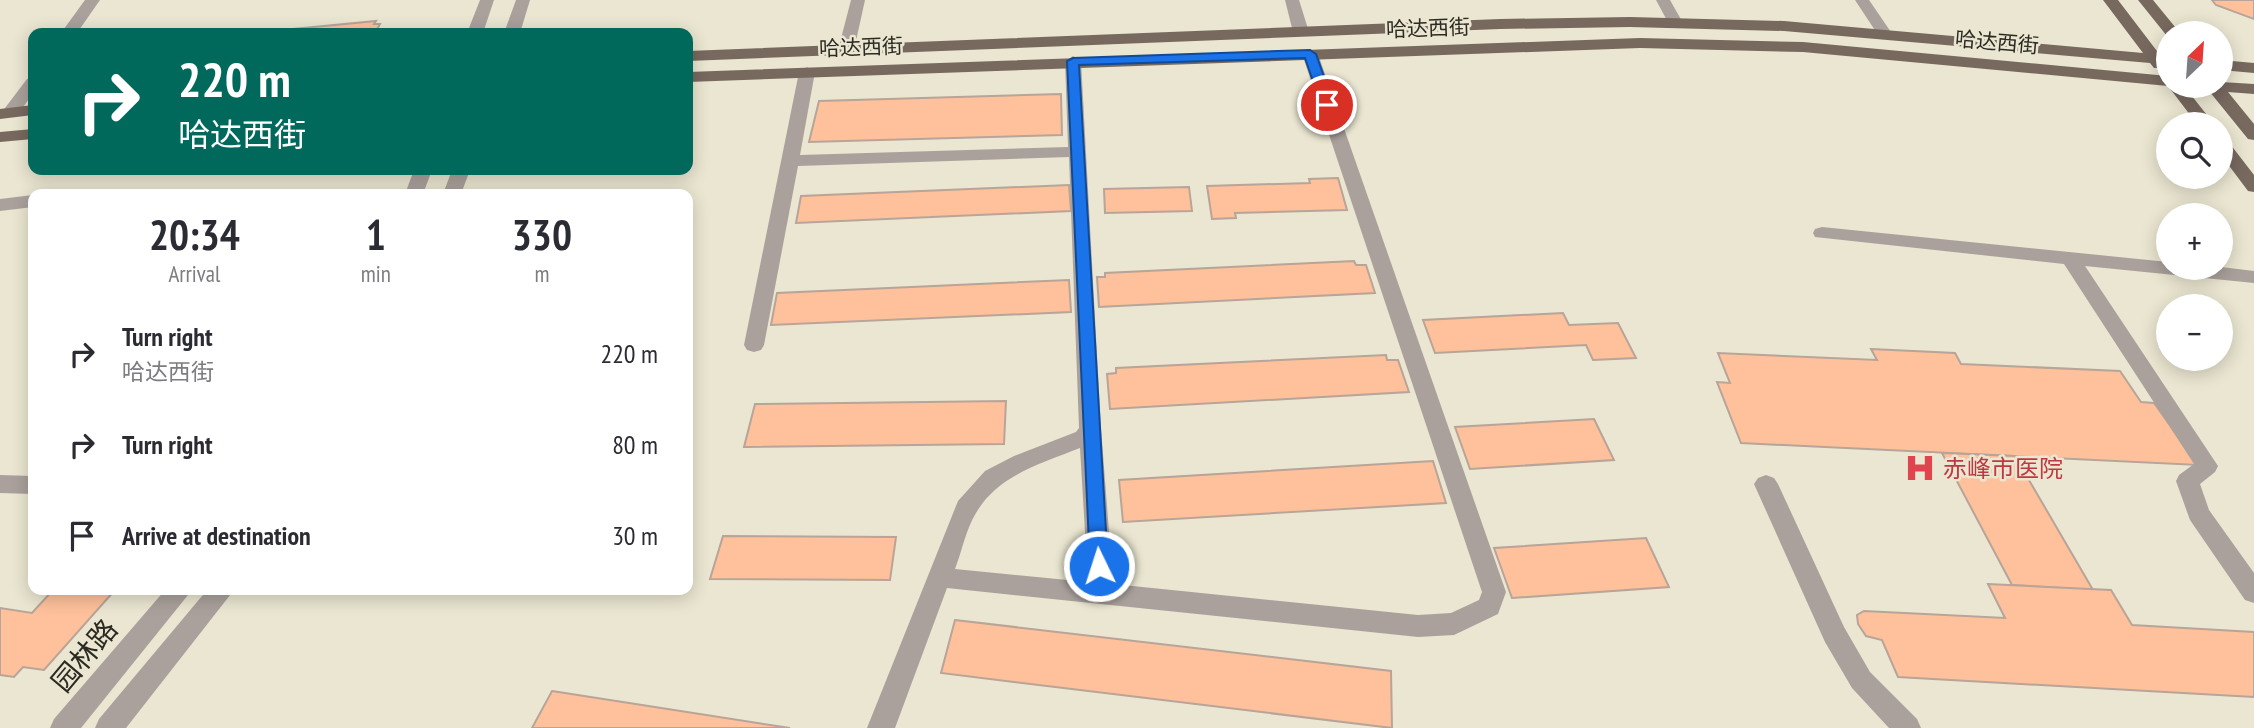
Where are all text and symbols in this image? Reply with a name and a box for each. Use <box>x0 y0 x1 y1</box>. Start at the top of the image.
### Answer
street label: 哈达西街 <box>1386 13 1470 43</box>
north arrow <box>2156 21 2233 98</box>
map controls <box>2156 21 2233 371</box>
street label: 哈达西街 <box>1954 25 2040 59</box>
street label: 哈达西街 <box>819 32 903 62</box>
text: 220 m <box>178 47 291 111</box>
icon: right <box>63 56 154 147</box>
pin <box>1297 75 1357 135</box>
icon: arrive <box>1308 86 1346 124</box>
button: search <box>2156 112 2233 189</box>
text: 哈达西街 <box>178 113 306 155</box>
button: + <box>2156 203 2233 280</box>
text: 20:34 <box>149 207 240 262</box>
text: 1 <box>366 207 386 262</box>
text: 330 <box>512 207 572 262</box>
text: Arrival <box>168 259 220 288</box>
text: min <box>361 259 391 288</box>
text: m <box>534 259 549 288</box>
button: − <box>2156 294 2233 371</box>
text: Turn right <box>122 320 213 353</box>
icon: right <box>63 335 101 373</box>
text: 220 m <box>600 337 658 370</box>
text: 哈达西街 <box>122 357 214 386</box>
icon: right <box>63 426 101 464</box>
text: Turn right <box>122 428 213 461</box>
text: 80 m <box>612 428 658 461</box>
hospital icon: 赤峰市医院 <box>1903 451 1937 485</box>
place label: 赤峰市医院 <box>1943 453 2063 484</box>
icon: arrive <box>63 517 101 555</box>
text: Arrive at destination <box>122 519 311 552</box>
text: 30 m <box>612 519 658 552</box>
position arrow <box>1062 529 1136 603</box>
street label: 园林路 <box>43 611 125 699</box>

